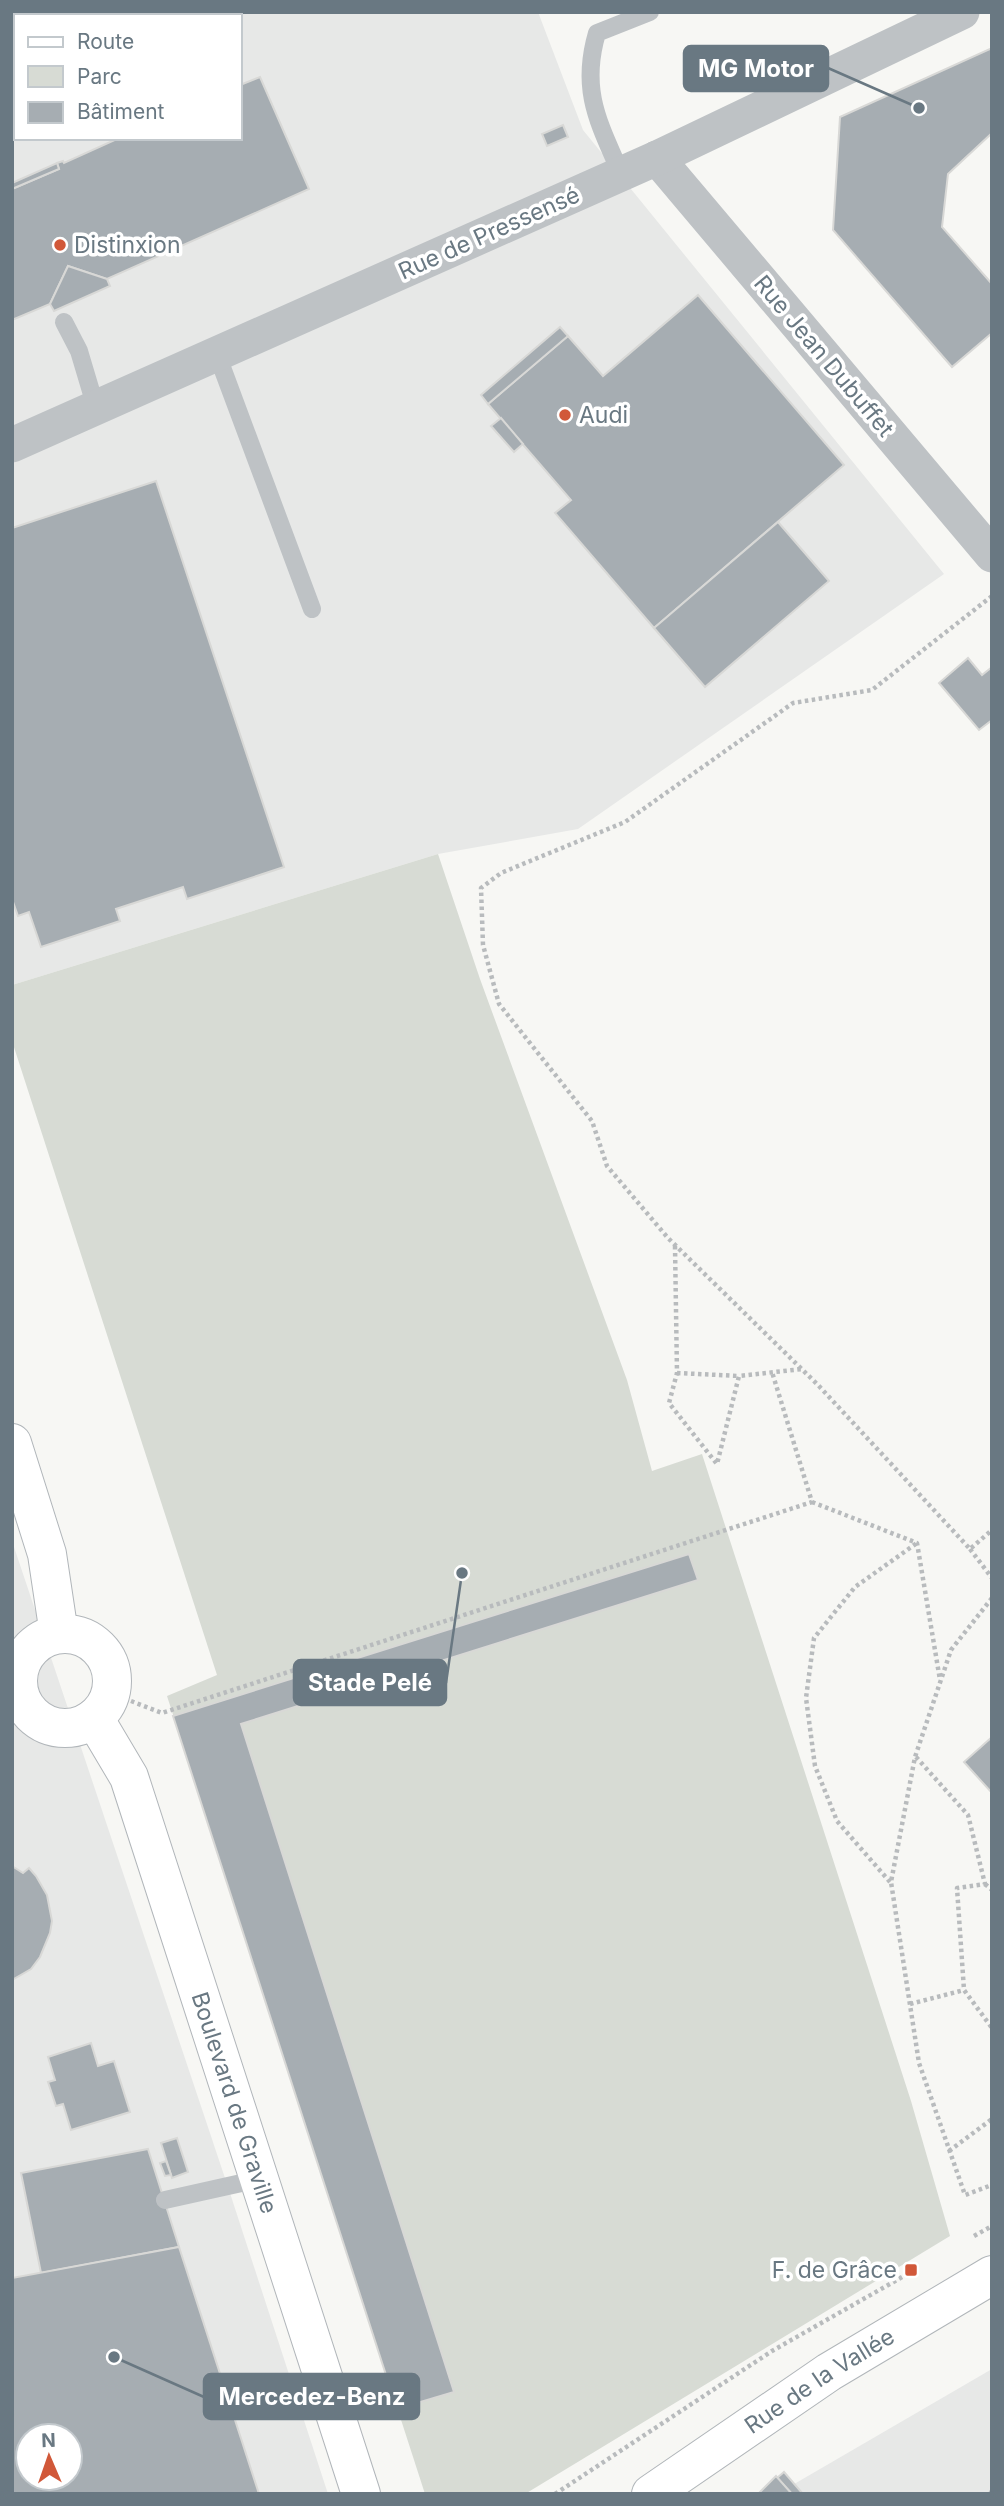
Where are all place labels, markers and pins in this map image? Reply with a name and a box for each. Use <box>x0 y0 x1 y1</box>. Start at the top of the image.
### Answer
callout: MG Motor <box>684 46 828 91</box>
place label: Distinxion <box>74 231 181 259</box>
marker: Distinxion <box>52 237 68 253</box>
place label: Audi <box>579 401 628 429</box>
marker: Audi <box>557 407 573 423</box>
callout: Stade Pelé <box>294 1660 446 1705</box>
place label: F. de Grâce <box>772 2256 897 2284</box>
marker: F. de Grâce <box>903 2262 919 2278</box>
callout: Mercedez-Benz <box>204 2374 419 2419</box>

